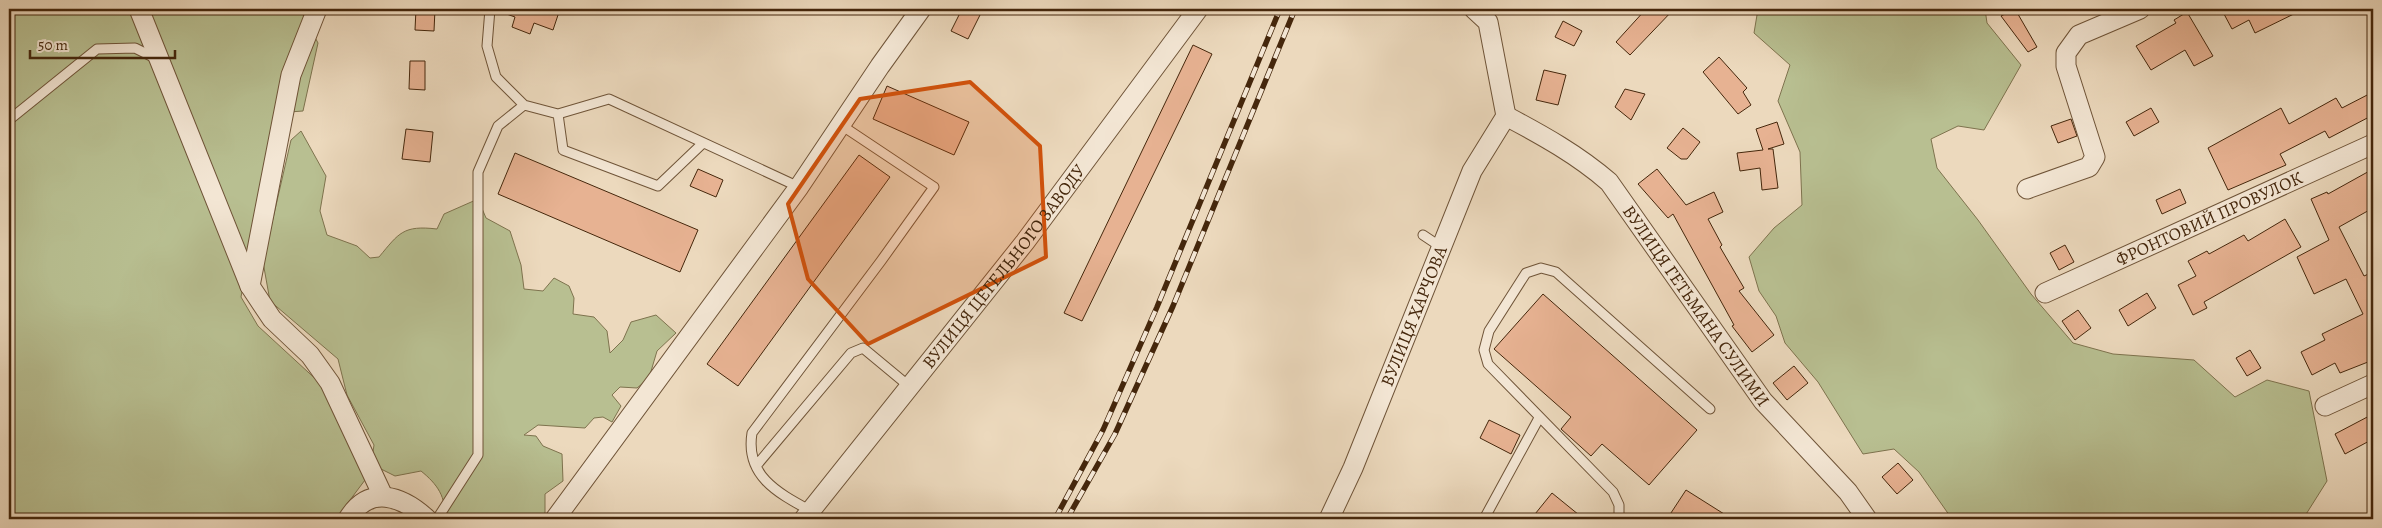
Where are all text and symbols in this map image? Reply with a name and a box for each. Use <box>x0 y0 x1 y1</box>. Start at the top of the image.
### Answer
scale bar <box>30 28 175 60</box>
text: 50 m <box>38 35 68 55</box>
street label: ВУЛИЦЯ ЦЕГЕЛЬНОГО ЗАВОДУ <box>917 159 1091 374</box>
street label: ФРОНТОВИЙ ПРОВУЛОК <box>2111 165 2307 271</box>
street label: ВУЛИЦЯ ГЕТЬМАНА СУЛИМИ <box>1617 200 1775 411</box>
street label: ВУЛИЦЯ ХАРЧОВА <box>1375 242 1453 390</box>

